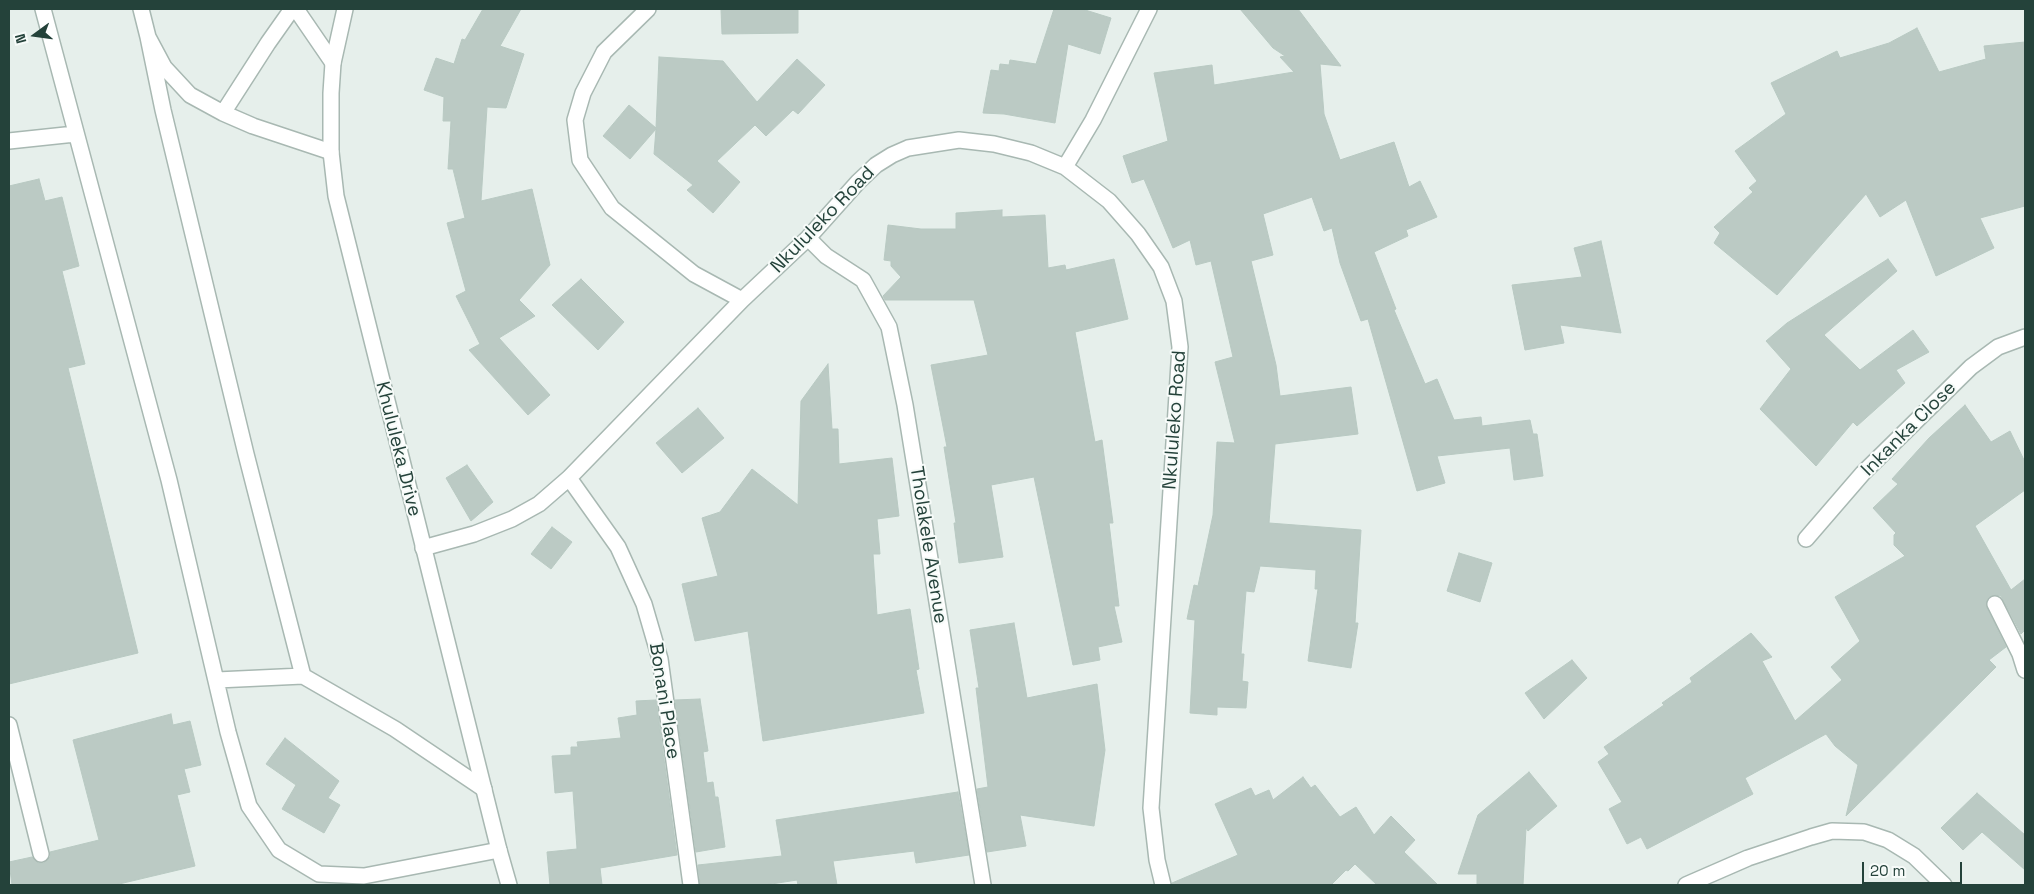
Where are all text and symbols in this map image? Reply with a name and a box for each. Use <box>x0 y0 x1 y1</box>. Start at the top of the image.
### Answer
north arrow <box>10 10 60 60</box>
text: N <box>11 32 30 45</box>
street label: Nkululeko Road <box>766 162 880 278</box>
street label: Nkululeko Road <box>1159 350 1191 490</box>
street label: Inkanka Close <box>1857 377 1961 481</box>
street label: Khululeka Drive <box>370 379 426 519</box>
street label: Tholakele Avenue <box>904 465 952 625</box>
street label: Bonani Place <box>644 641 684 761</box>
scale bar <box>1864 852 1964 884</box>
text: 20 m <box>1870 861 1905 880</box>

